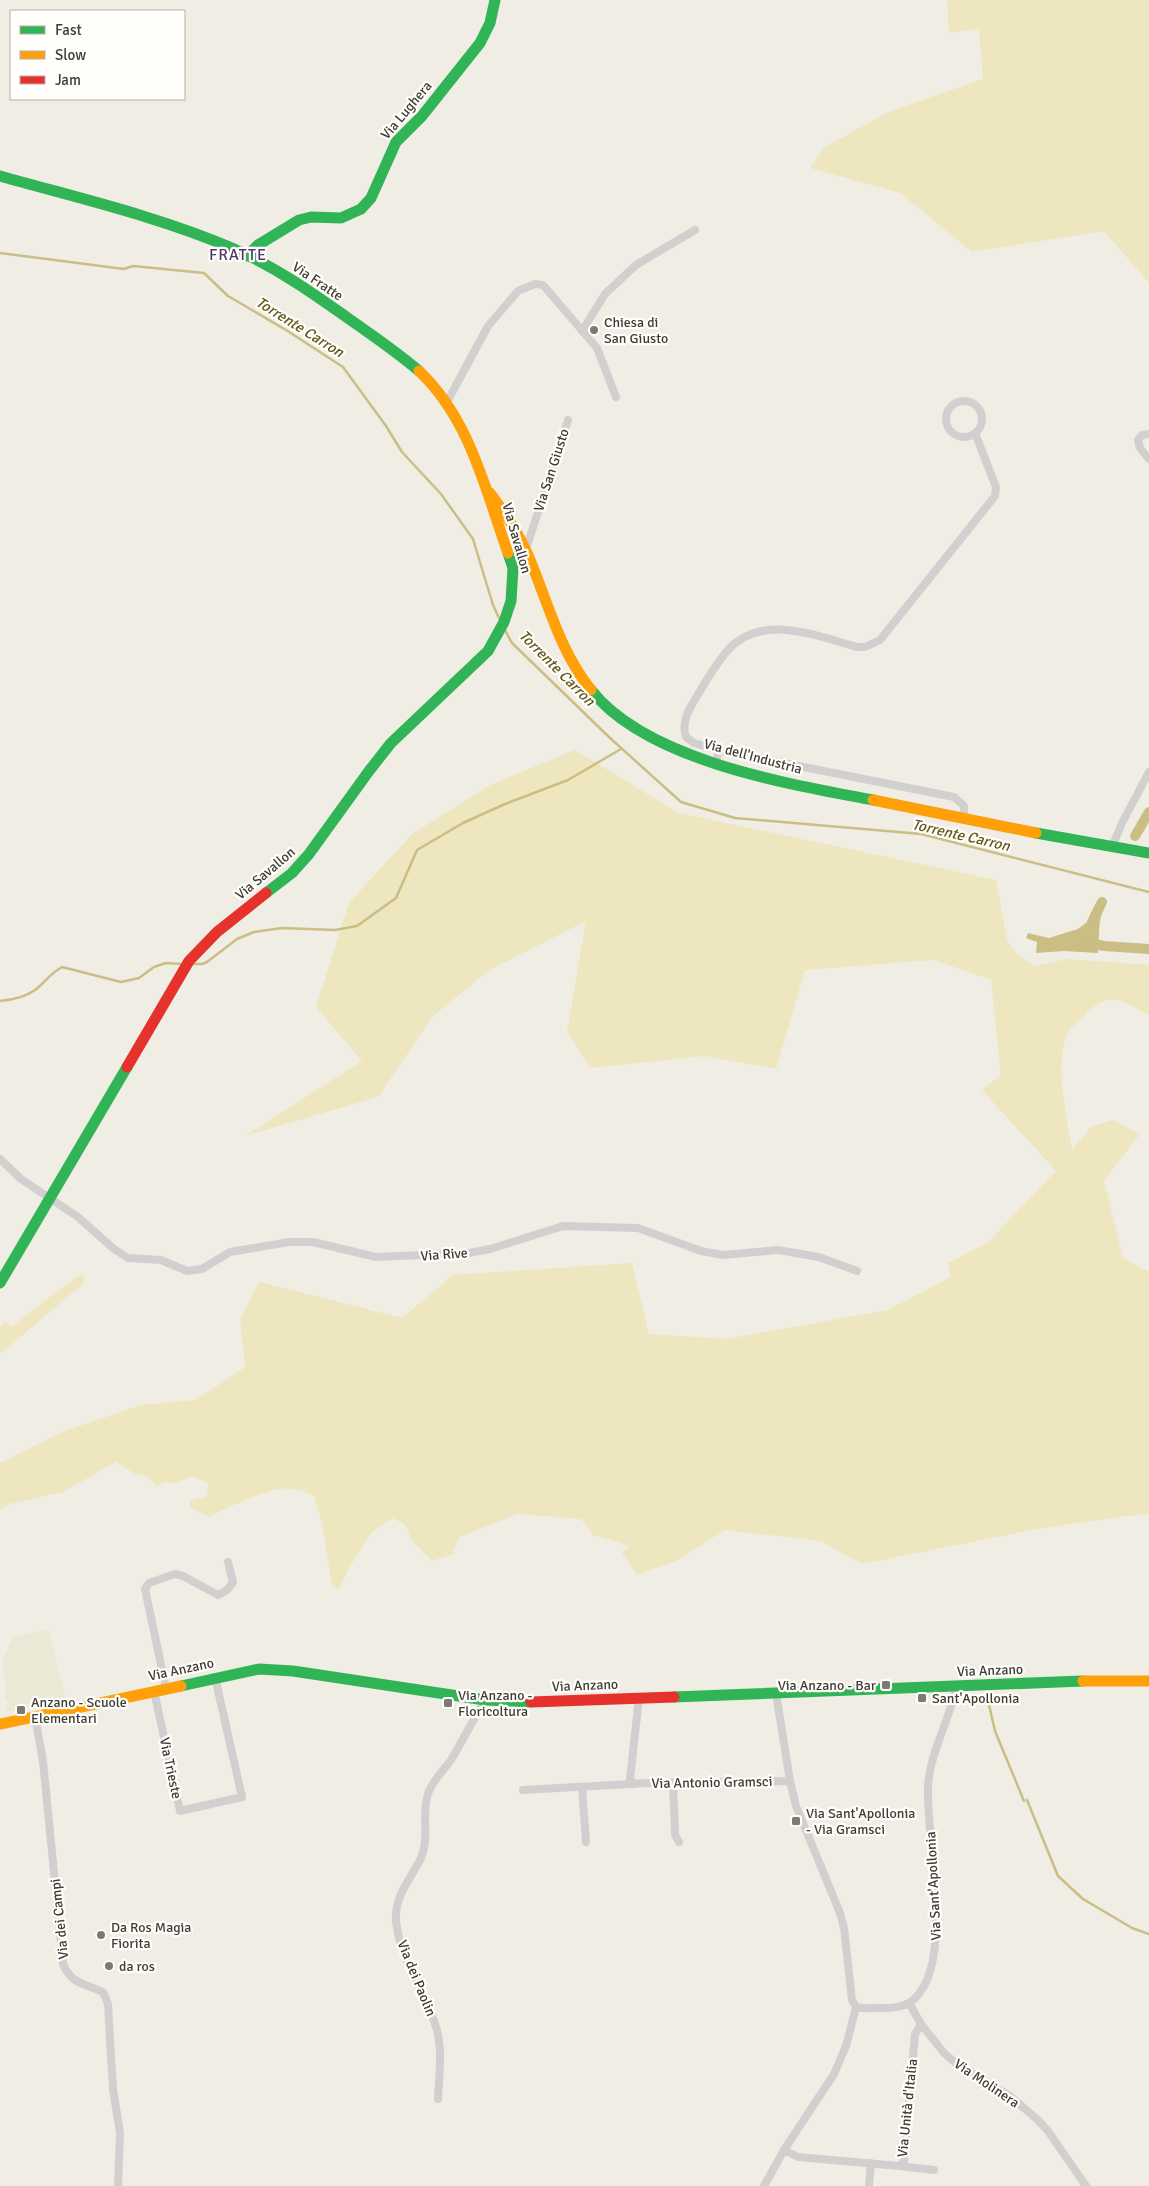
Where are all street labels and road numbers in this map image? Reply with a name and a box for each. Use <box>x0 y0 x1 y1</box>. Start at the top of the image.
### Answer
street label: Via Lughera <box>377 78 436 143</box>
street label: Via Fratte <box>289 258 346 305</box>
street label: Via San Giusto <box>530 427 573 514</box>
street label: Via Savallon <box>498 501 535 576</box>
street label: Via dell'Industria <box>702 735 804 778</box>
street label: Via Savallon <box>232 843 299 903</box>
street label: Via Rive <box>420 1244 468 1265</box>
street label: Via Anzano <box>147 1654 215 1685</box>
street label: Via Anzano <box>956 1661 1024 1680</box>
street label: Via Anzano <box>551 1676 619 1695</box>
street label: Via Trieste <box>156 1736 185 1800</box>
street label: Via Antonio Gramsci <box>651 1773 773 1792</box>
street label: Via Sant'Apollonia <box>922 1831 945 1941</box>
street label: Via dei Campi <box>47 1878 72 1960</box>
street label: Via dei Paolin <box>394 1938 440 2019</box>
street label: Via Molinera <box>951 2055 1023 2111</box>
street label: Via Unità d'Italia <box>894 2058 921 2158</box>

